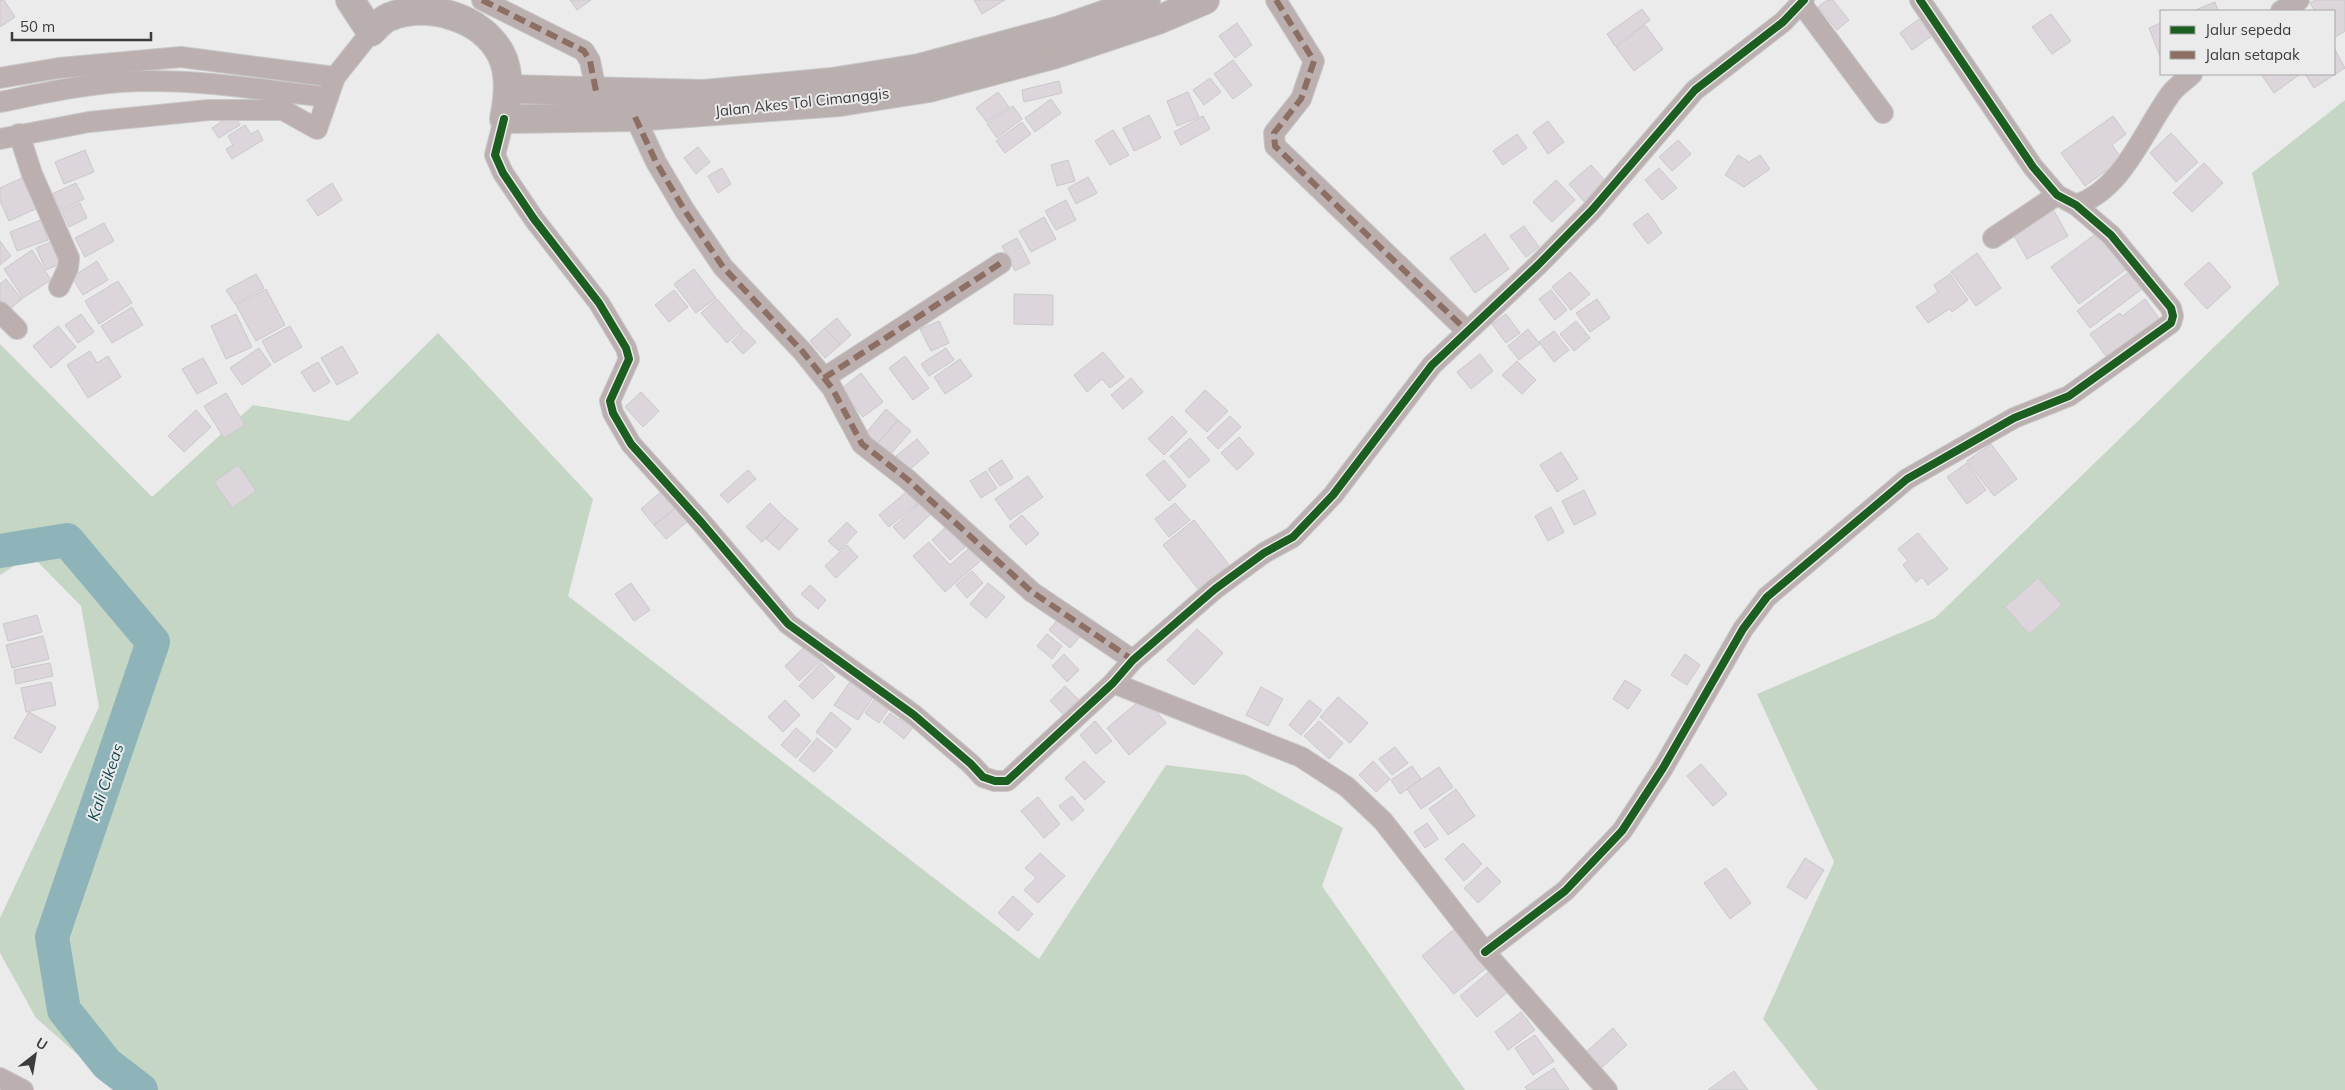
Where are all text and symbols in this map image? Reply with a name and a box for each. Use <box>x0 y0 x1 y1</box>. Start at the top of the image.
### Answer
scale bar <box>12 10 151 42</box>
legend <box>2160 10 2335 75</box>
text: 50 m <box>20 17 55 36</box>
text: Jalur sepeda <box>2205 20 2291 39</box>
text: Jalan setapak <box>2205 45 2300 64</box>
street label: Jalan Akes Tol Cimanggis <box>714 83 890 121</box>
water label: Kali Cikeas <box>82 741 128 823</box>
north arrow <box>10 1030 60 1080</box>
text: U <box>33 1033 51 1054</box>

